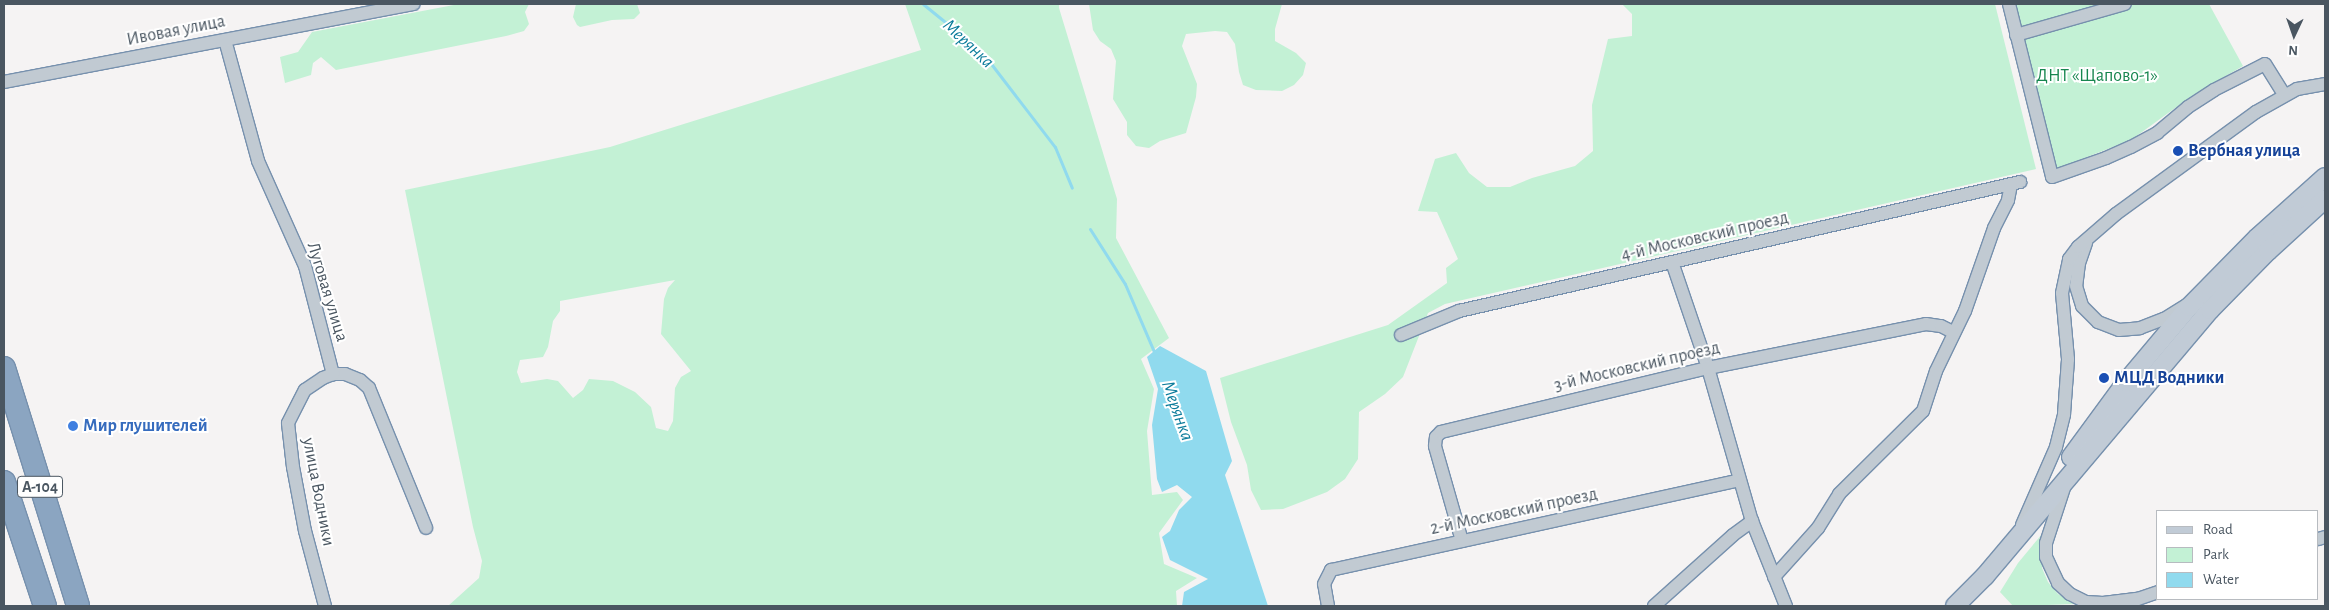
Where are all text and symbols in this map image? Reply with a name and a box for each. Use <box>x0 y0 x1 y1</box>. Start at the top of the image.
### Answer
north arrow <box>2269 10 2319 60</box>
street label: Ивовая улица <box>125 11 227 51</box>
water label: Мерянка <box>938 15 998 73</box>
text: N <box>2288 43 2298 57</box>
park label: ДНТ «Щапово-1» <box>2036 65 2158 87</box>
place label: Вербная улица <box>2188 140 2300 162</box>
marker: Вербная улица <box>2172 145 2184 157</box>
street label: 4-й Московский проезд <box>1619 207 1791 267</box>
street label: Луговая улица <box>302 240 352 344</box>
street label: 3-й Московский проезд <box>1552 337 1722 397</box>
place label: МЦД Водники <box>2114 367 2224 389</box>
marker: МЦД Водники <box>2098 372 2110 384</box>
water label: Мерянка <box>1156 378 1198 444</box>
place label: Мир глушителей <box>83 415 208 437</box>
marker: Мир глушителей <box>67 420 79 432</box>
street label: улица Водники <box>297 436 339 548</box>
road number: А-104 <box>16 474 64 501</box>
street label: 2-й Московский проезд <box>1428 484 1600 540</box>
legend <box>2156 510 2319 600</box>
text: Road <box>2203 522 2233 537</box>
text: Park <box>2203 547 2229 562</box>
text: Water <box>2203 572 2239 587</box>

